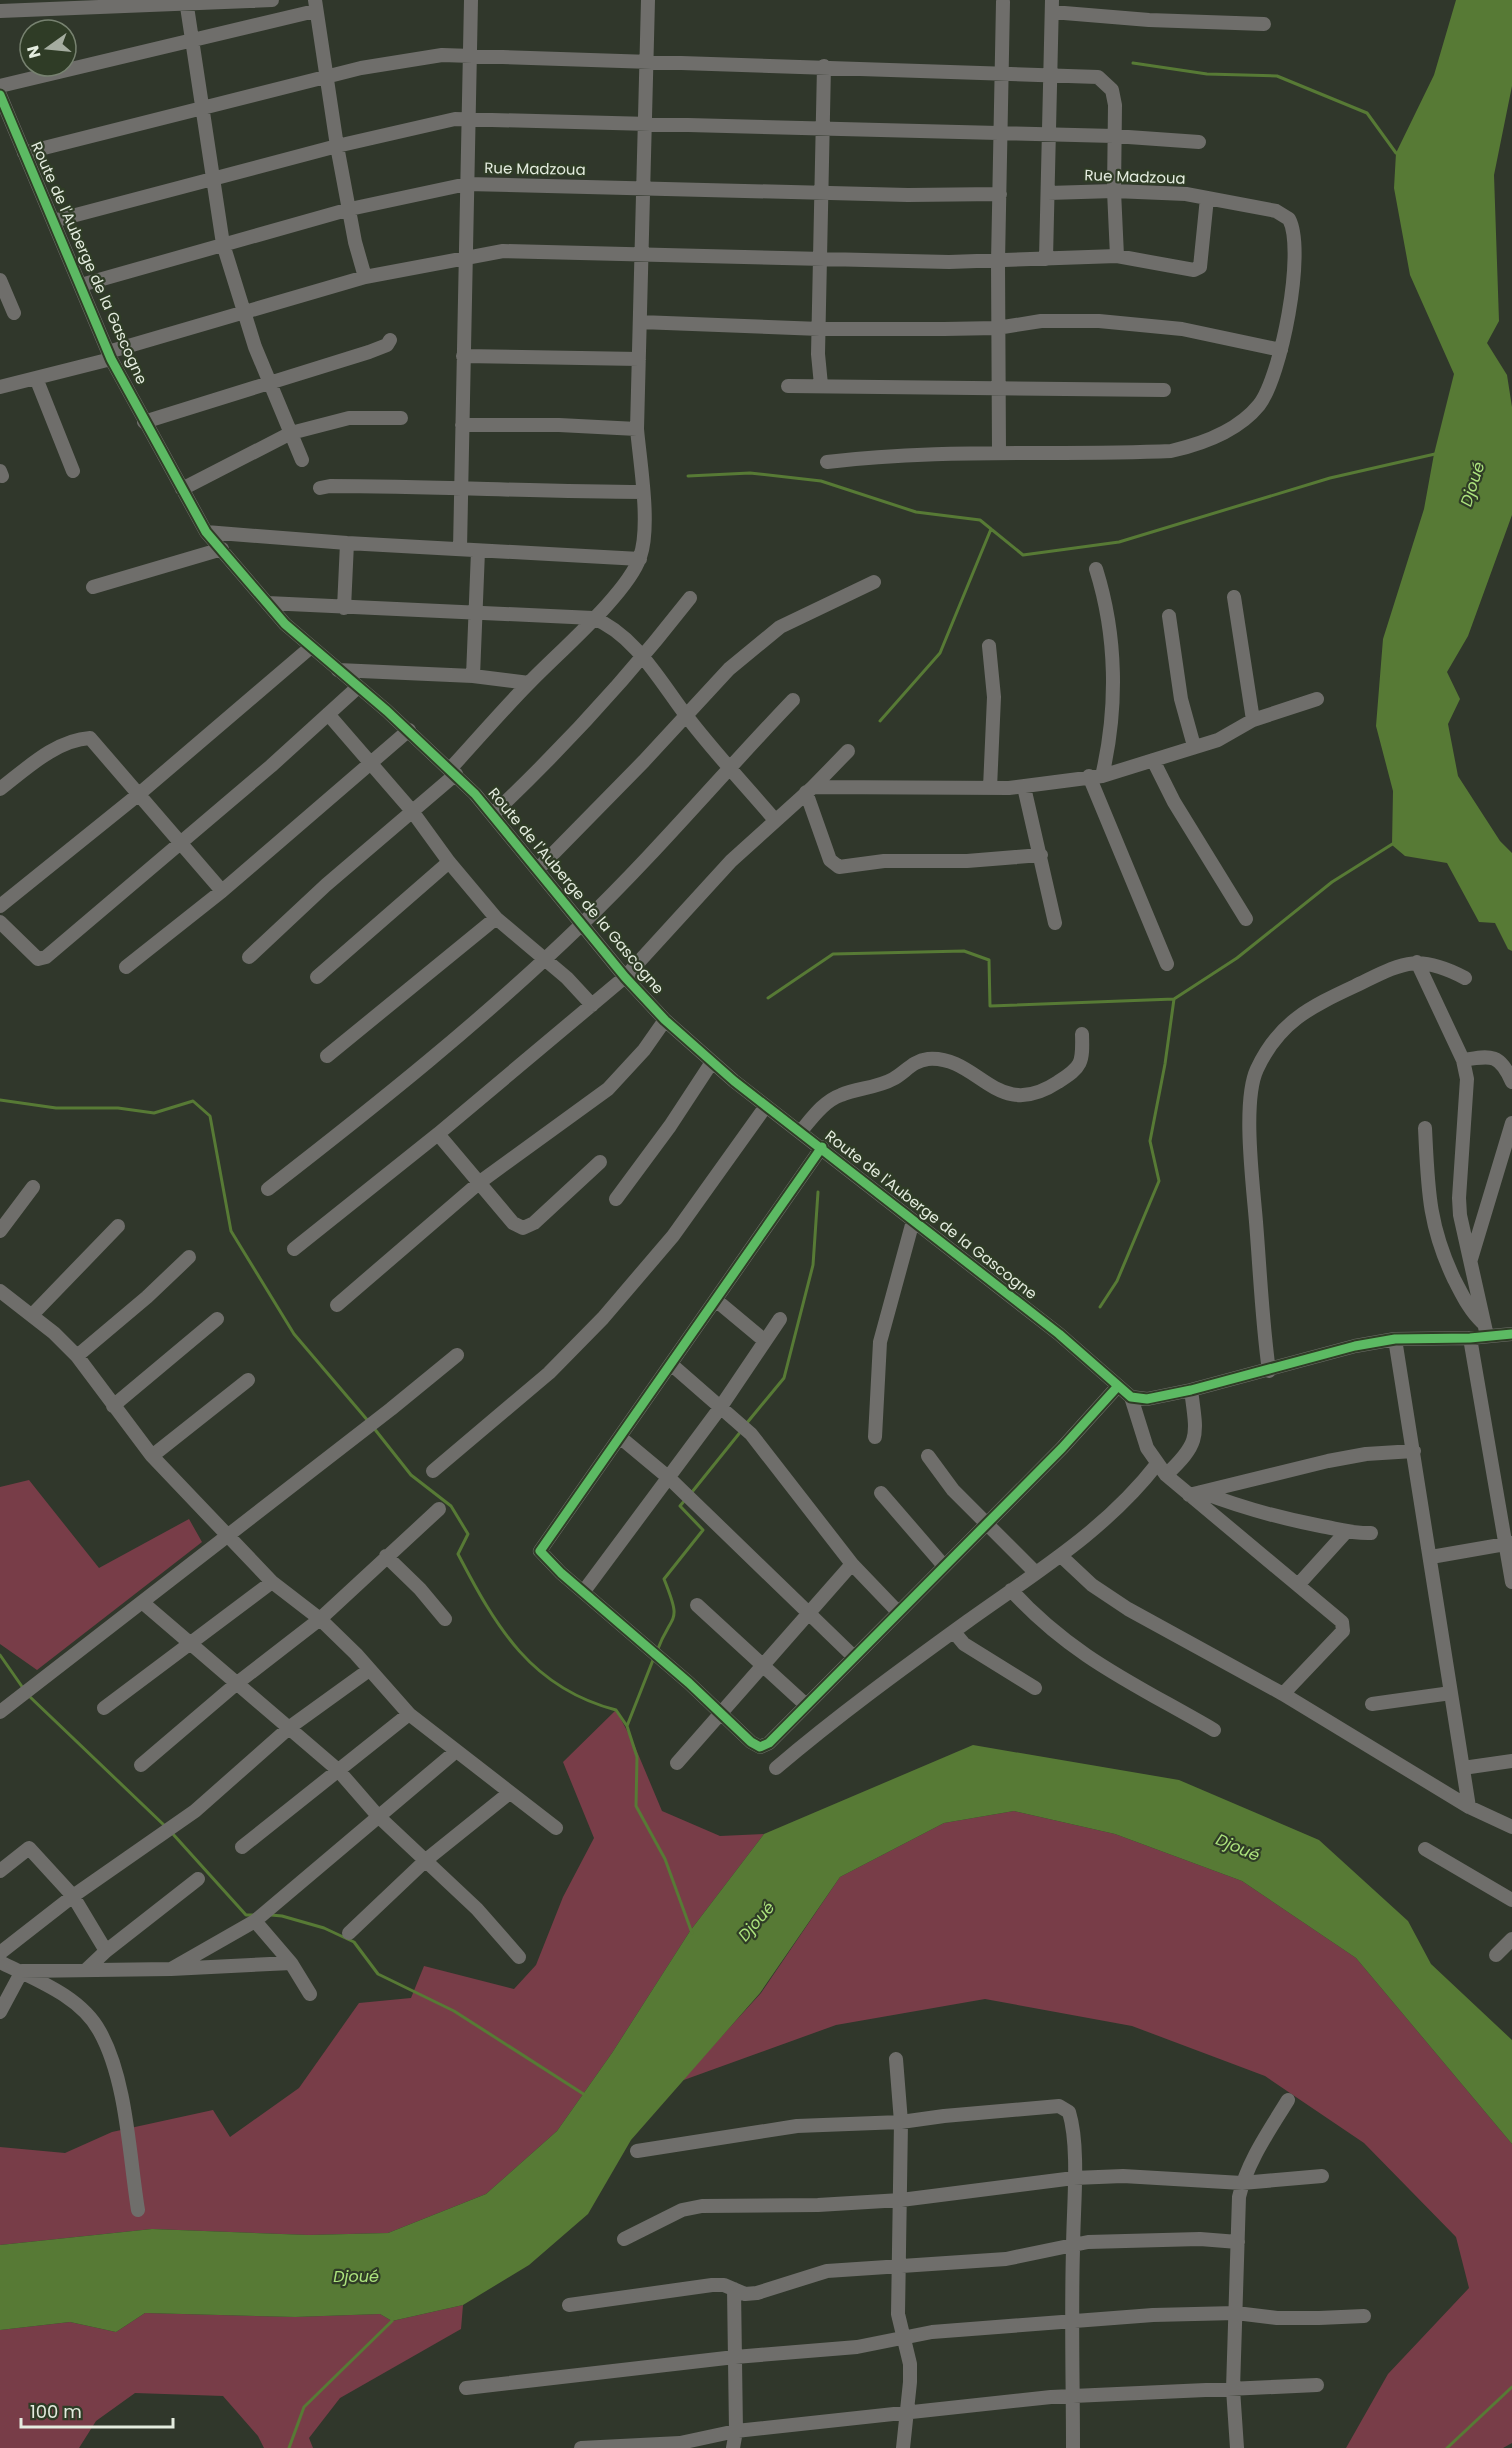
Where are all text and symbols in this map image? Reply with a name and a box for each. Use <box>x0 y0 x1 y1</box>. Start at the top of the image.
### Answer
north arrow <box>18 18 78 78</box>
text: N <box>21 43 47 61</box>
street label: Route de l'Auberge de la Gascogne <box>26 138 153 387</box>
street label: Rue Madzoua <box>484 157 586 180</box>
street label: Rue Madzoua <box>1084 164 1186 189</box>
water label: Djoué <box>1454 459 1490 509</box>
street label: Route de l'Auberge de la Gascogne <box>484 783 669 998</box>
street label: Route de l'Auberge de la Gascogne <box>821 1125 1042 1304</box>
water label: Djoué <box>1212 1828 1263 1867</box>
water label: Djoué <box>733 1896 780 1946</box>
water label: Djoué <box>333 2265 379 2288</box>
scale bar <box>21 2391 172 2429</box>
text: 100 m <box>30 2399 82 2424</box>

